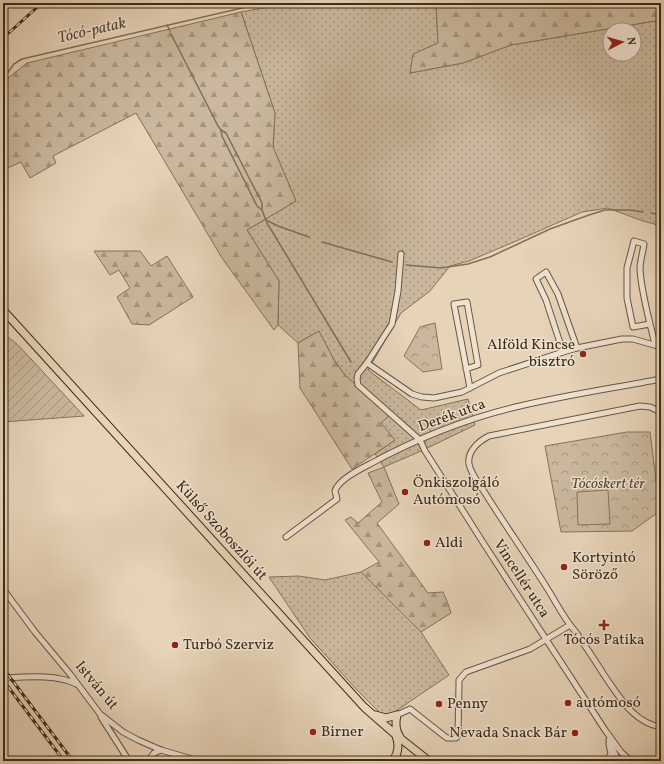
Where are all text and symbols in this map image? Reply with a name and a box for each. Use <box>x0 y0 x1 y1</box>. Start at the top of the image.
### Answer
water label: Tócó-patak <box>56 12 129 50</box>
north arrow <box>602 22 642 62</box>
text: N <box>623 36 638 46</box>
place label: Alföld Kincse bisztró <box>487 335 575 373</box>
marker: Alföld Kincse bisztró <box>578 349 588 359</box>
street label: Derék utca <box>415 394 489 438</box>
place label: Önkiszolgáló Autómosó <box>413 473 499 511</box>
park label: Tócóskert tér <box>571 474 645 495</box>
street label: Külső Szoboszlói út <box>170 476 272 586</box>
marker: Önkiszolgáló Autómosó <box>400 487 410 497</box>
place label: Aldi <box>435 533 463 554</box>
street label: Vincellér utca <box>488 536 554 622</box>
marker: Aldi <box>422 538 432 548</box>
place label: Kortyintó Söröző <box>572 548 636 586</box>
marker: Kortyintó Söröző <box>559 562 569 572</box>
marker: Tócós Patika <box>599 620 609 630</box>
place label: Tócós Patika <box>563 630 645 651</box>
place label: Turbó Szerviz <box>183 635 274 656</box>
marker: Turbó Szerviz <box>170 640 180 650</box>
street label: István út <box>69 657 123 715</box>
place label: autómosó <box>576 693 641 714</box>
place label: Penny <box>447 694 488 715</box>
marker: autómosó <box>563 698 573 708</box>
marker: Penny <box>434 699 444 709</box>
place label: Birner <box>321 722 364 743</box>
place label: Nevada Snack Bár <box>449 723 567 744</box>
marker: Birner <box>308 727 318 737</box>
marker: Nevada Snack Bár <box>570 728 580 738</box>

